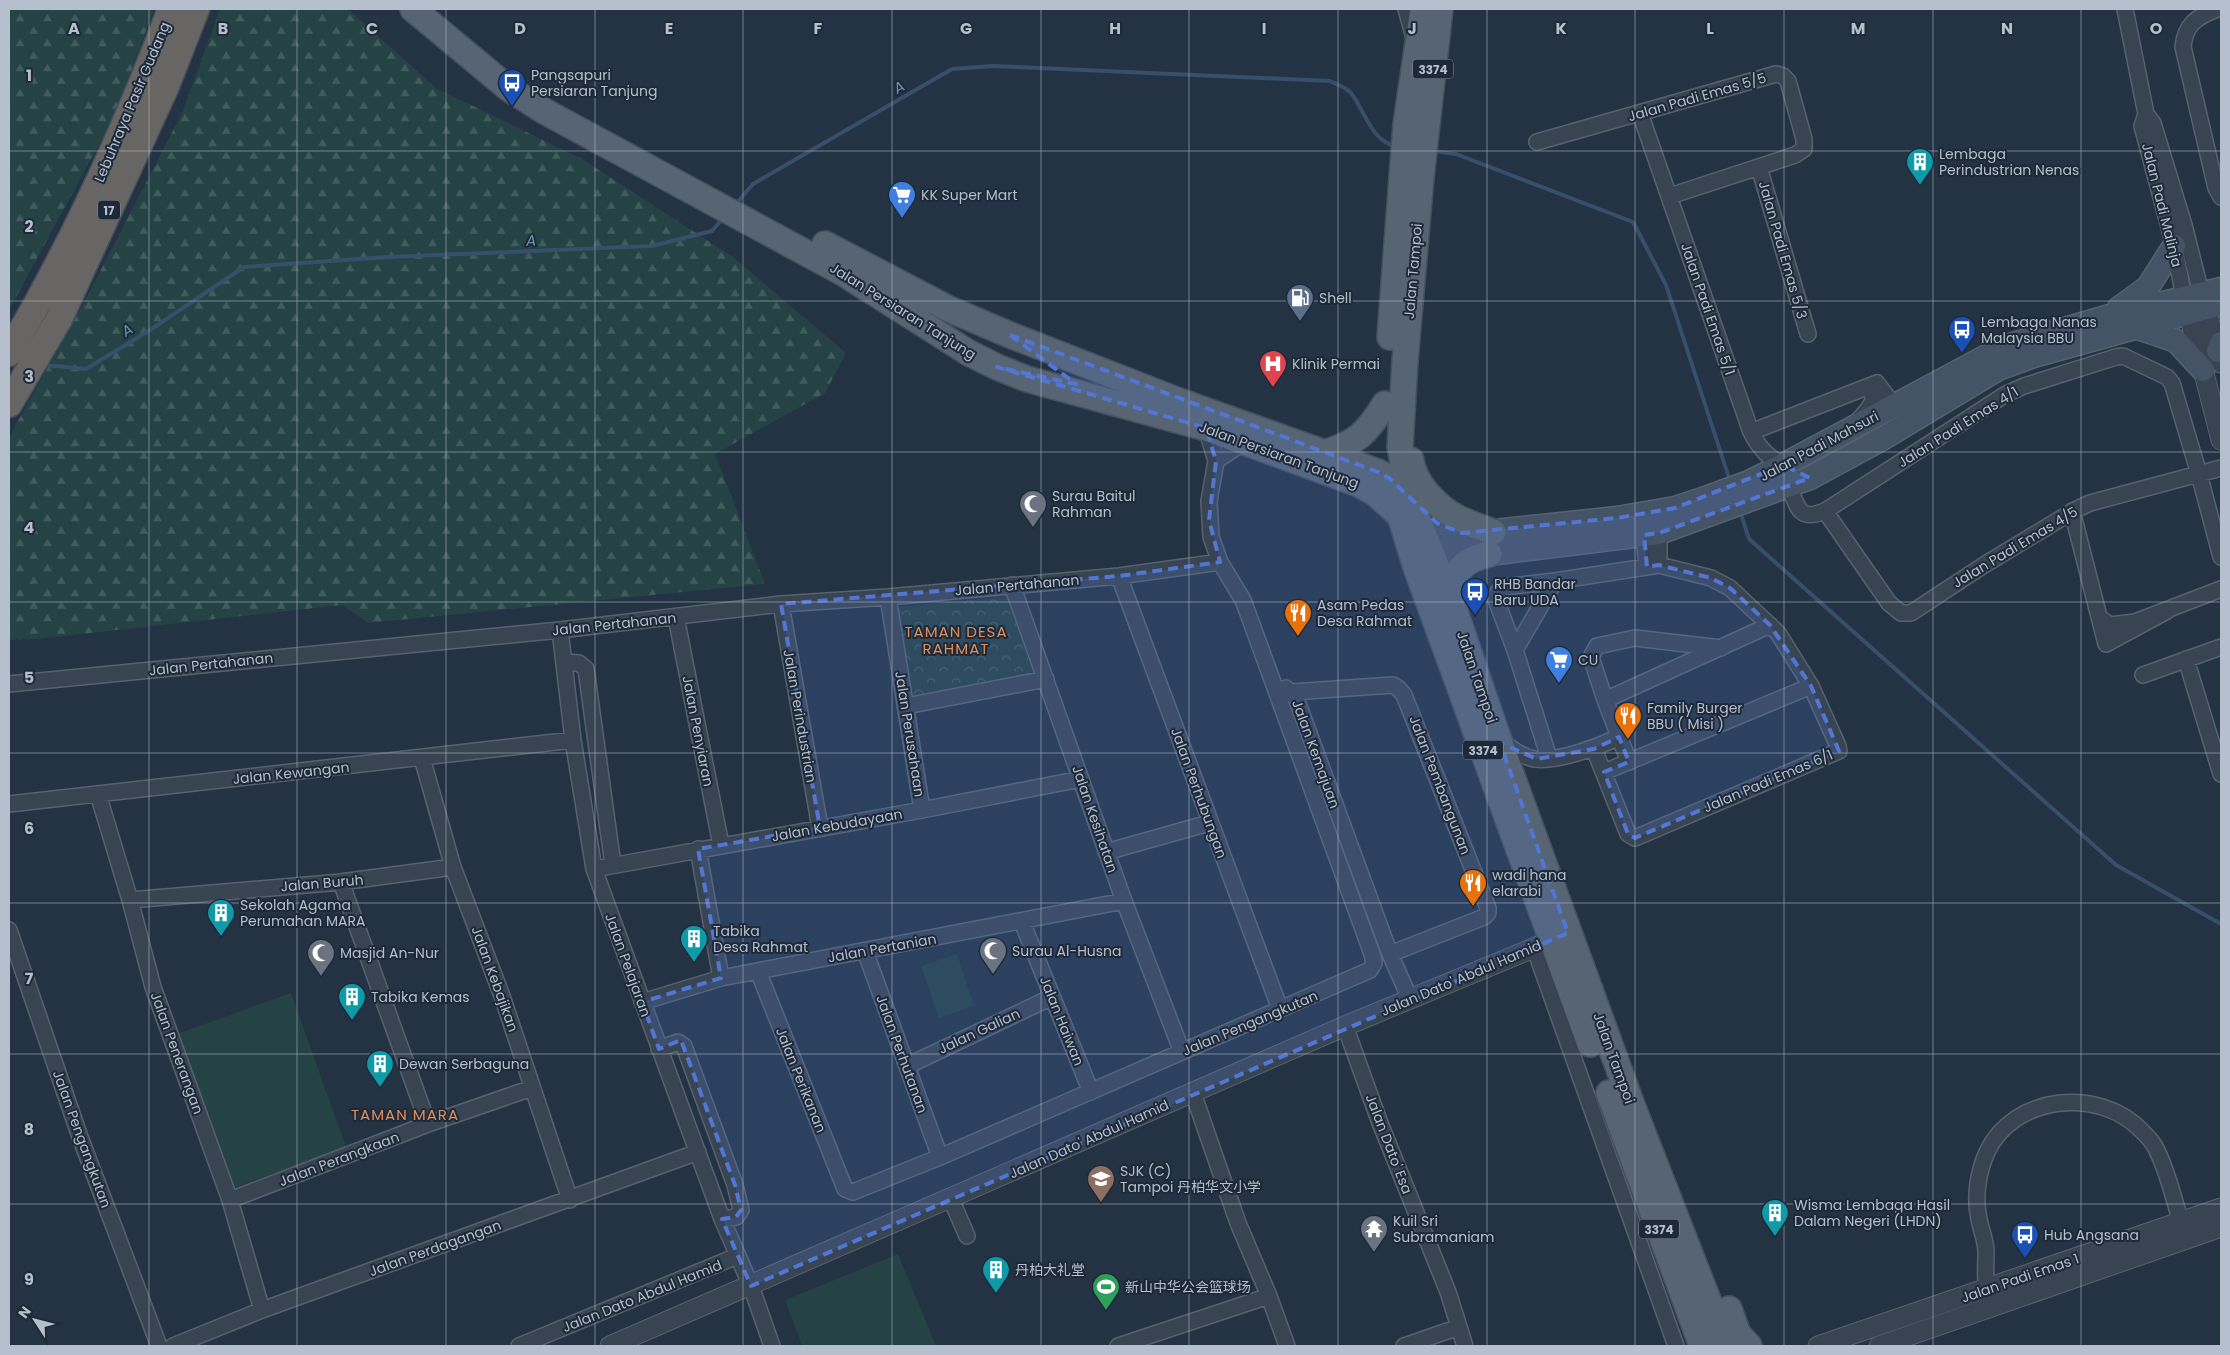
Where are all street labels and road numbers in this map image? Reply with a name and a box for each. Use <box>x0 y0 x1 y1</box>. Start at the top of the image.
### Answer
street label: Lebuhraya Pasir Gudang <box>89 19 175 185</box>
road number: 3374 <box>1413 60 1453 78</box>
street label: Jalan Padi Emas 5/5 <box>1625 68 1769 126</box>
street label: Jalan Padi Malinja <box>2137 141 2187 269</box>
street label: Jalan Padi Emas 5/3 <box>1754 179 1812 321</box>
road number: 17 <box>98 200 120 220</box>
street label: Jalan Tampoi <box>1399 222 1427 320</box>
street label: Jalan Padi Emas 5/1 <box>1676 240 1740 378</box>
street label: Jalan Persiaran Tanjung <box>826 258 980 364</box>
street label: Jalan Padi Emas 4/1 <box>1894 382 2022 472</box>
street label: Jalan Padi Mahsuri <box>1756 406 1882 486</box>
street label: Jalan Persiaran Tanjung <box>1196 417 1362 493</box>
street label: Jalan Padi Emas 4/5 <box>1949 502 2081 592</box>
street label: Jalan Pertahanan <box>954 570 1080 600</box>
street label: Jalan Pertahanan <box>551 608 677 640</box>
street label: Jalan Tampoi <box>1452 628 1502 726</box>
street label: Jalan Pertahanan <box>148 648 274 680</box>
street label: Jalan Perindustrian <box>778 648 822 784</box>
street label: Jalan Perusahaan <box>890 670 930 798</box>
street label: Jalan Penyiaran <box>677 674 719 788</box>
street label: Jalan Kemajuan <box>1287 697 1345 811</box>
street label: Jalan Pembangunan <box>1404 713 1476 857</box>
street label: Jalan Perhubungan <box>1166 725 1232 861</box>
road number: 3374 <box>1463 740 1503 760</box>
street label: Jalan Padi Emas 6/1 <box>1700 745 1836 817</box>
street label: Jalan Kewangan <box>232 757 350 789</box>
street label: Jalan Kesihatan <box>1067 763 1123 875</box>
street label: Jalan Kebudayaan <box>770 804 904 846</box>
street label: Jalan Buruh <box>280 869 364 897</box>
street label: Jalan Pelajaran <box>600 910 656 1020</box>
street label: Jalan Kebajikan <box>467 923 523 1035</box>
street label: Jalan Pertanian <box>826 929 938 967</box>
street label: Jalan Dato' Abdul Hamid <box>1378 935 1544 1021</box>
street label: Jalan Haiwan <box>1035 973 1089 1069</box>
street label: Jalan Pengangkutan <box>1179 985 1321 1061</box>
street label: Jalan Penerangan <box>146 989 208 1117</box>
street label: Jalan Perhutanan <box>871 992 933 1116</box>
street label: Jalan Galian <box>935 1003 1023 1059</box>
street label: Jalan Tampoi <box>1588 1010 1640 1106</box>
street label: Jalan Perikanan <box>771 1024 831 1136</box>
street label: Jalan Pengangkutan <box>48 1067 116 1211</box>
street label: Jalan Dato' Esa <box>1361 1091 1417 1197</box>
street label: Jalan Dato' Abdul Hamid <box>1006 1095 1172 1183</box>
street label: Jalan Perangkaan <box>276 1127 402 1191</box>
street label: Jalan Perdagangan <box>366 1215 504 1281</box>
road number: 3374 <box>1639 1220 1679 1238</box>
street label: Jalan Padi Emas 1 <box>1958 1248 2082 1308</box>
street label: Jalan Dato Abdul Hamid <box>559 1255 725 1337</box>

